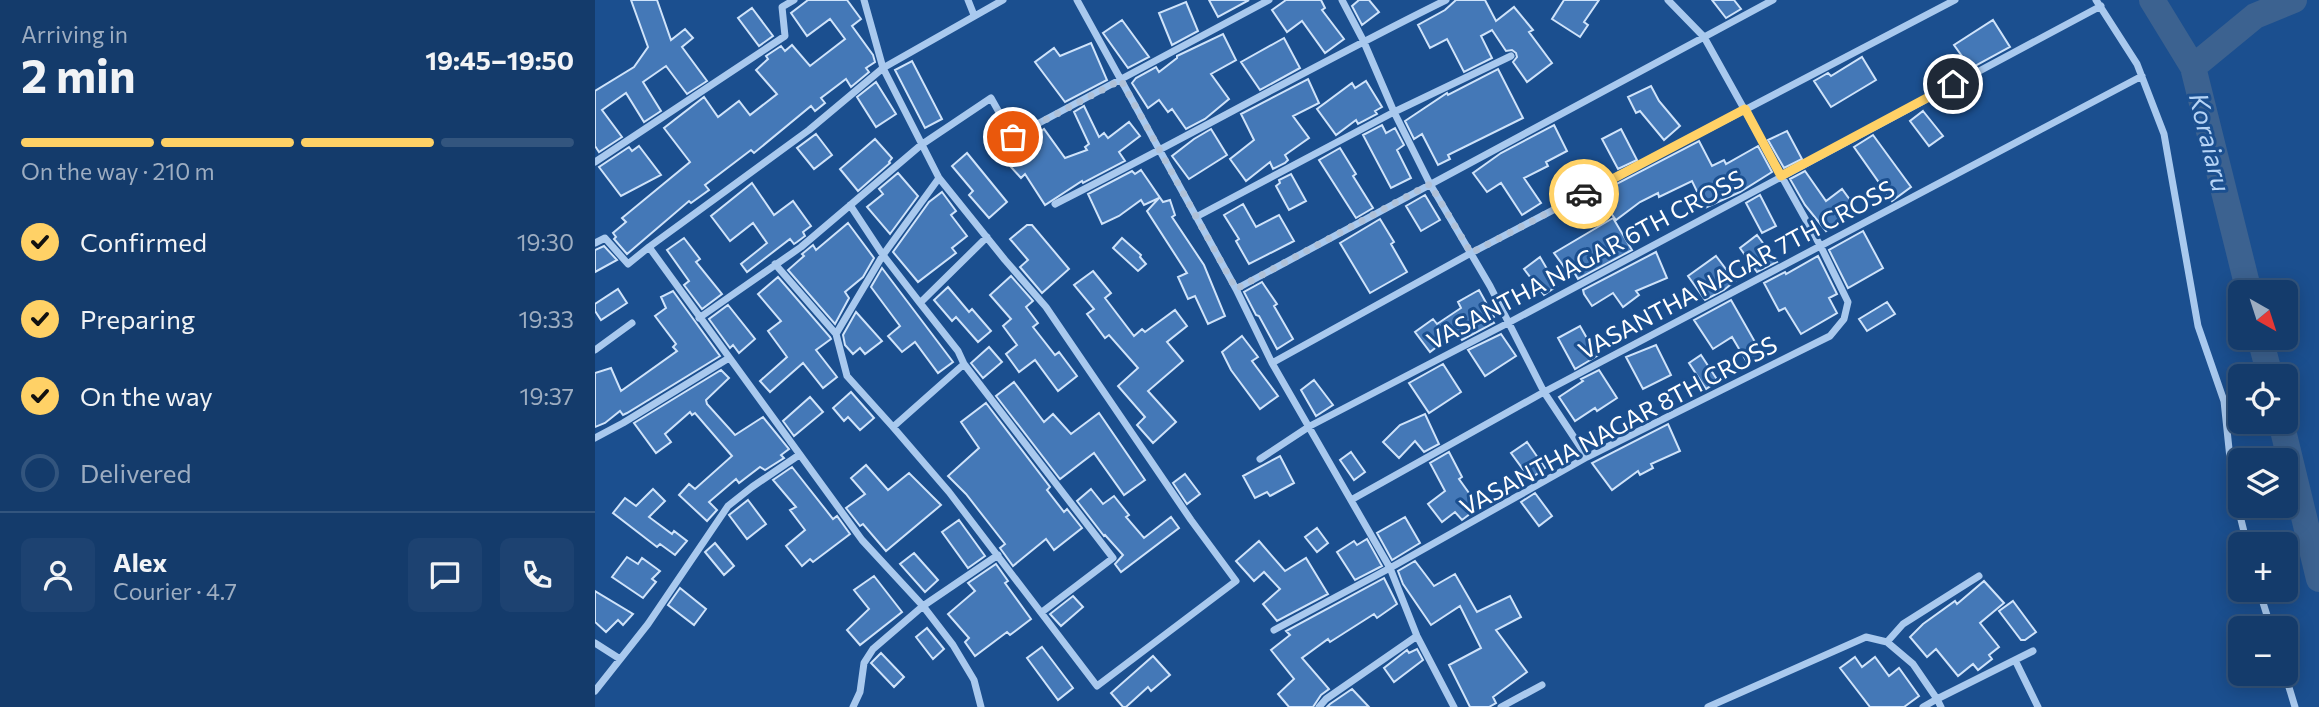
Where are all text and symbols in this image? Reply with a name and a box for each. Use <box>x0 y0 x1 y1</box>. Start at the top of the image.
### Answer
text: Arriving in <box>21 20 128 48</box>
text: 19:45–19:50 <box>425 44 574 75</box>
text: 2 min <box>21 46 136 102</box>
pin <box>1923 54 1983 114</box>
icon: home <box>1934 65 1972 103</box>
water label: Koraiaru <box>2184 89 2238 195</box>
pin <box>983 107 1043 167</box>
icon: bag <box>994 118 1032 156</box>
text: On the way · 210 m <box>21 157 215 185</box>
courier <box>1549 159 1619 229</box>
street label: VASANTHA NAGAR 6TH CROSS <box>1422 163 1748 355</box>
street label: VASANTHA NAGAR 7TH CROSS <box>1573 173 1899 365</box>
icon: car <box>1565 175 1603 213</box>
icon: check <box>21 223 59 261</box>
text: Confirmed <box>80 226 207 257</box>
text: 19:30 <box>517 228 574 256</box>
north arrow <box>2228 280 2298 350</box>
map controls <box>2228 280 2298 686</box>
icon: check <box>21 300 59 338</box>
text: Preparing <box>80 303 195 334</box>
text: 19:33 <box>519 305 574 333</box>
street label: VASANTHA NAGAR 8TH CROSS <box>1454 329 1782 521</box>
button: locate <box>2228 364 2298 434</box>
icon: check <box>21 377 59 415</box>
text: On the way <box>80 380 213 411</box>
text: 19:37 <box>520 382 574 410</box>
button: layers <box>2228 448 2298 518</box>
text: Delivered <box>80 457 191 488</box>
button: + <box>2228 532 2298 602</box>
button: person <box>21 538 95 612</box>
button: chat <box>408 538 482 612</box>
button: phone <box>500 538 574 612</box>
text: Alex <box>113 546 167 577</box>
text: Courier · 4.7 <box>113 577 237 605</box>
button: − <box>2228 616 2298 686</box>

